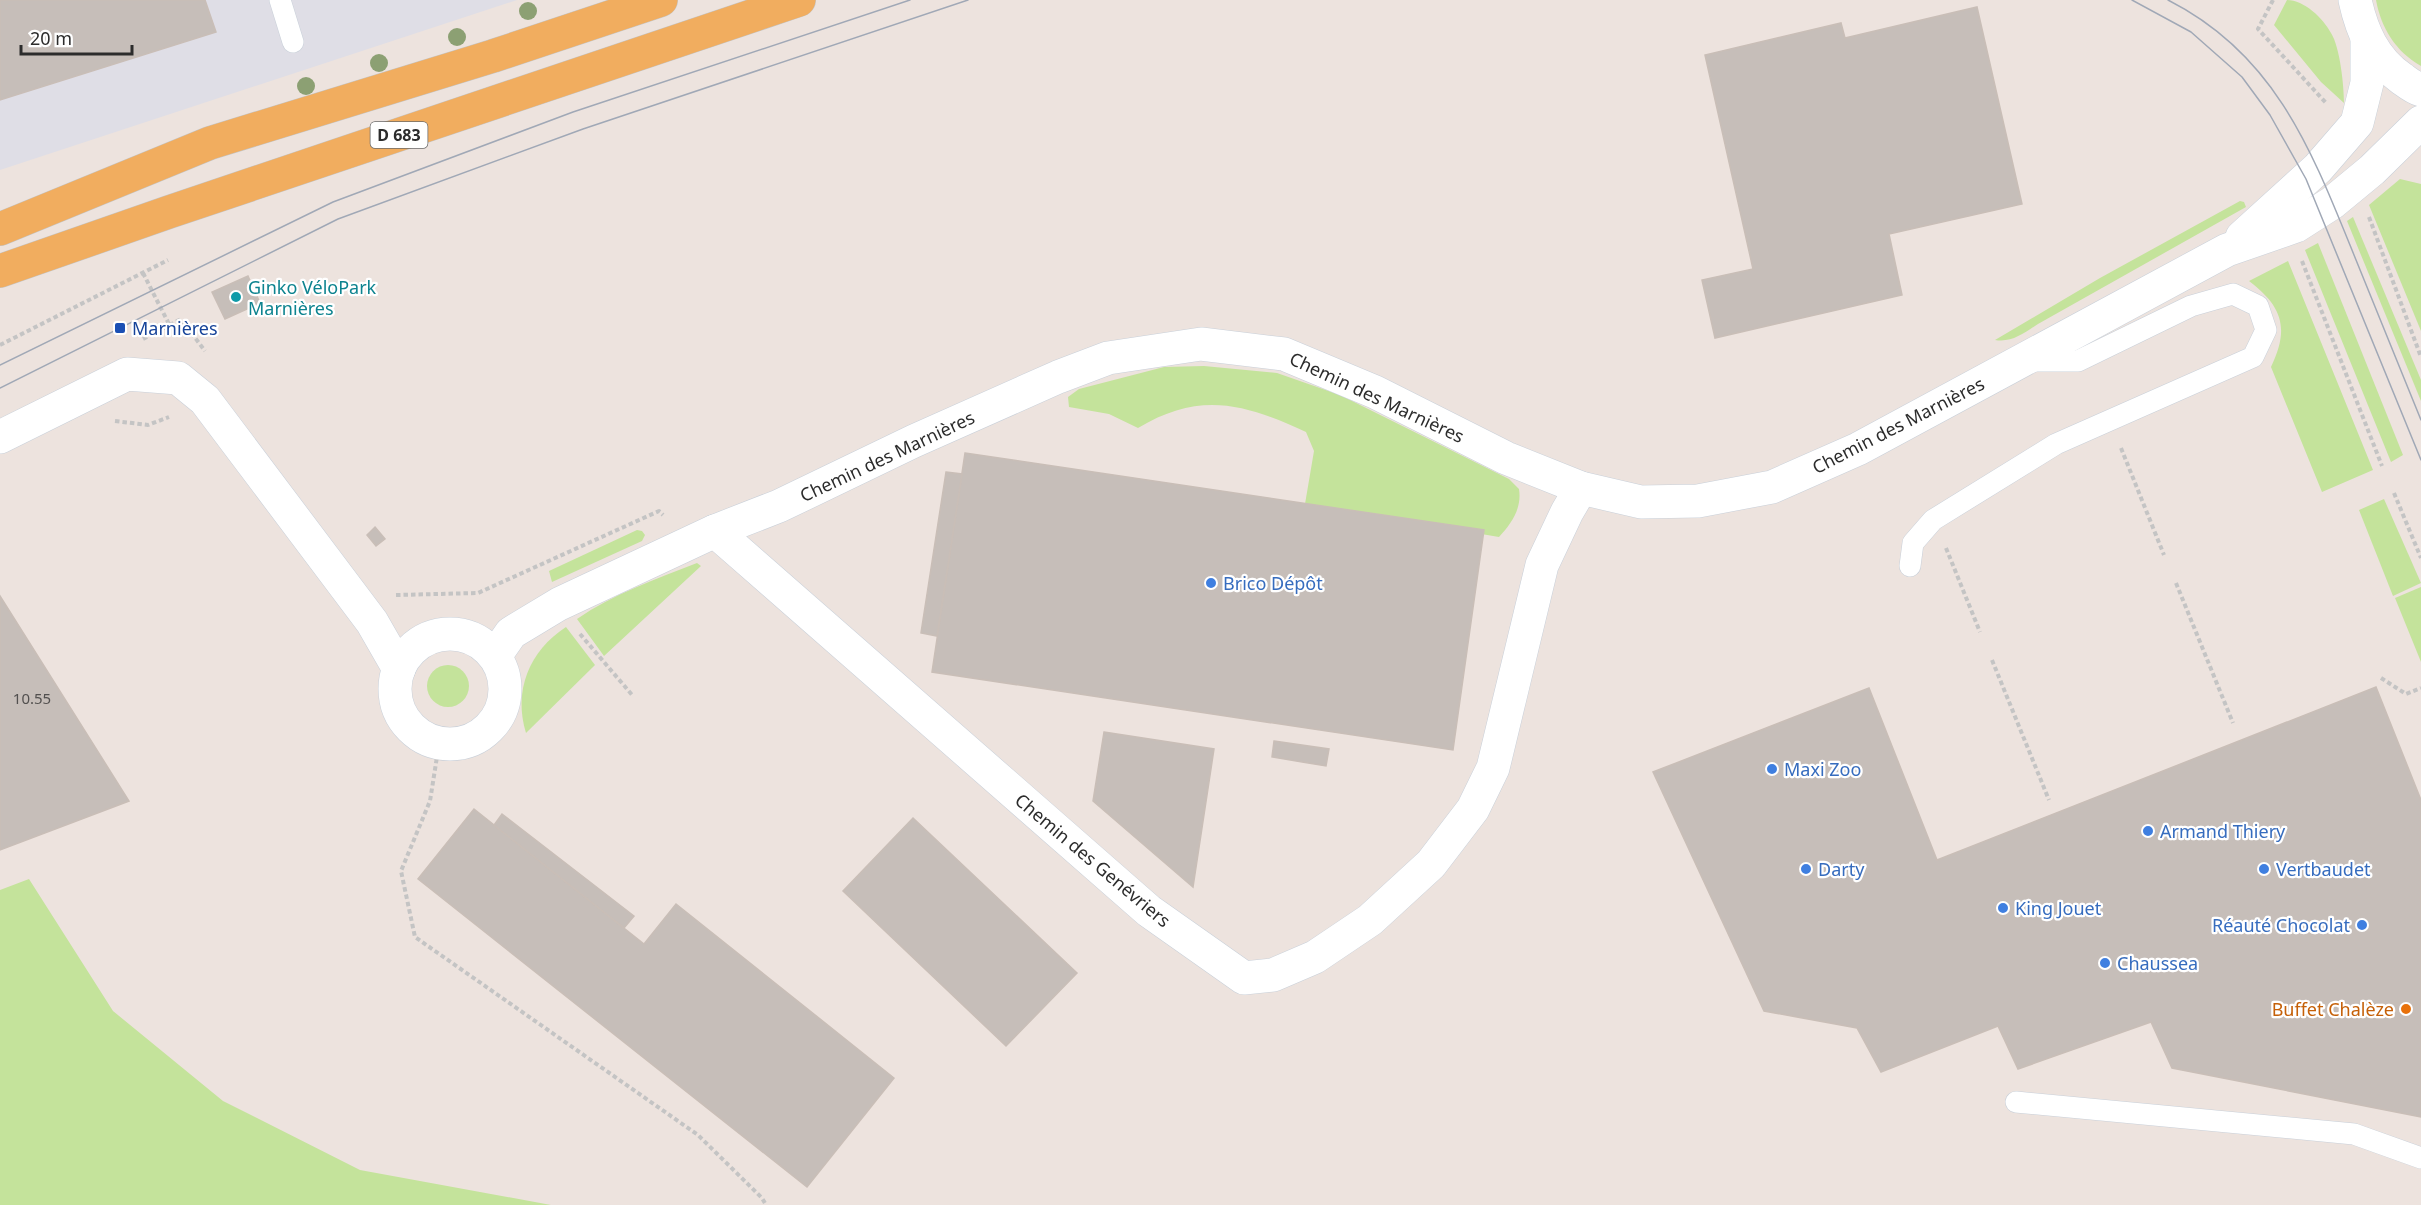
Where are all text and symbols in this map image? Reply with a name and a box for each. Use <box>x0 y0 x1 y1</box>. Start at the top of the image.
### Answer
scale bar <box>21 18 132 56</box>
text: 20 m <box>30 26 72 50</box>
road number: D 683 <box>370 122 428 148</box>
place label: Ginko VéloPark Marnières <box>248 275 377 320</box>
marker: Ginko VéloPark Marnières <box>229 290 243 304</box>
place label: Marnières <box>132 316 218 340</box>
marker: Marnières <box>113 321 127 335</box>
street label: Chemin des Marnières <box>1286 346 1468 448</box>
street label: Chemin des Marnières <box>1808 371 1988 479</box>
street label: Chemin des Marnières <box>796 405 978 507</box>
place label: Brico Dépôt <box>1223 571 1323 595</box>
marker: Brico Dépôt <box>1204 576 1218 590</box>
house number: 10.55 <box>13 688 51 708</box>
place label: Maxi Zoo <box>1784 757 1861 781</box>
marker: Maxi Zoo <box>1765 762 1779 776</box>
street label: Chemin des Genévriers <box>1010 788 1176 932</box>
place label: Armand Thiery <box>2160 819 2286 843</box>
marker: Armand Thiery <box>2141 824 2155 838</box>
place label: Darty <box>1818 857 1865 881</box>
place label: Vertbaudet <box>2276 857 2371 881</box>
marker: Darty <box>1799 862 1813 876</box>
marker: Vertbaudet <box>2257 862 2271 876</box>
place label: King Jouet <box>2015 896 2102 920</box>
marker: King Jouet <box>1996 901 2010 915</box>
place label: Réauté Chocolat <box>2212 913 2350 937</box>
marker: Réauté Chocolat <box>2355 918 2369 932</box>
place label: Chaussea <box>2117 951 2198 975</box>
marker: Chaussea <box>2098 956 2112 970</box>
place label: Buffet Chalèze <box>2272 997 2394 1021</box>
marker: Buffet Chalèze <box>2399 1002 2413 1016</box>

